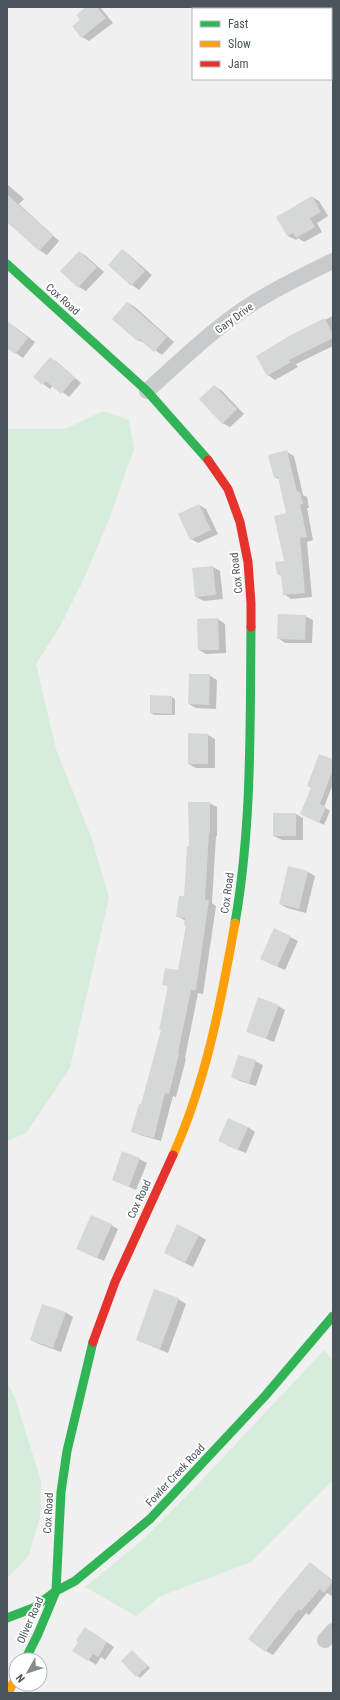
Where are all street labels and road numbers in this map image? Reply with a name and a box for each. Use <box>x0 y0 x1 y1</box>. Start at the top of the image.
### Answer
street label: Cox Road <box>43 281 82 318</box>
street label: Gary Drive <box>213 300 256 337</box>
street label: Cox Road <box>228 552 245 594</box>
street label: Cox Road <box>218 872 237 914</box>
street label: Cox Road <box>125 1178 154 1221</box>
street label: Fowler Creek Road <box>143 1441 208 1509</box>
street label: Cox Road <box>41 1492 56 1534</box>
street label: Oliver Road <box>14 1595 46 1645</box>

